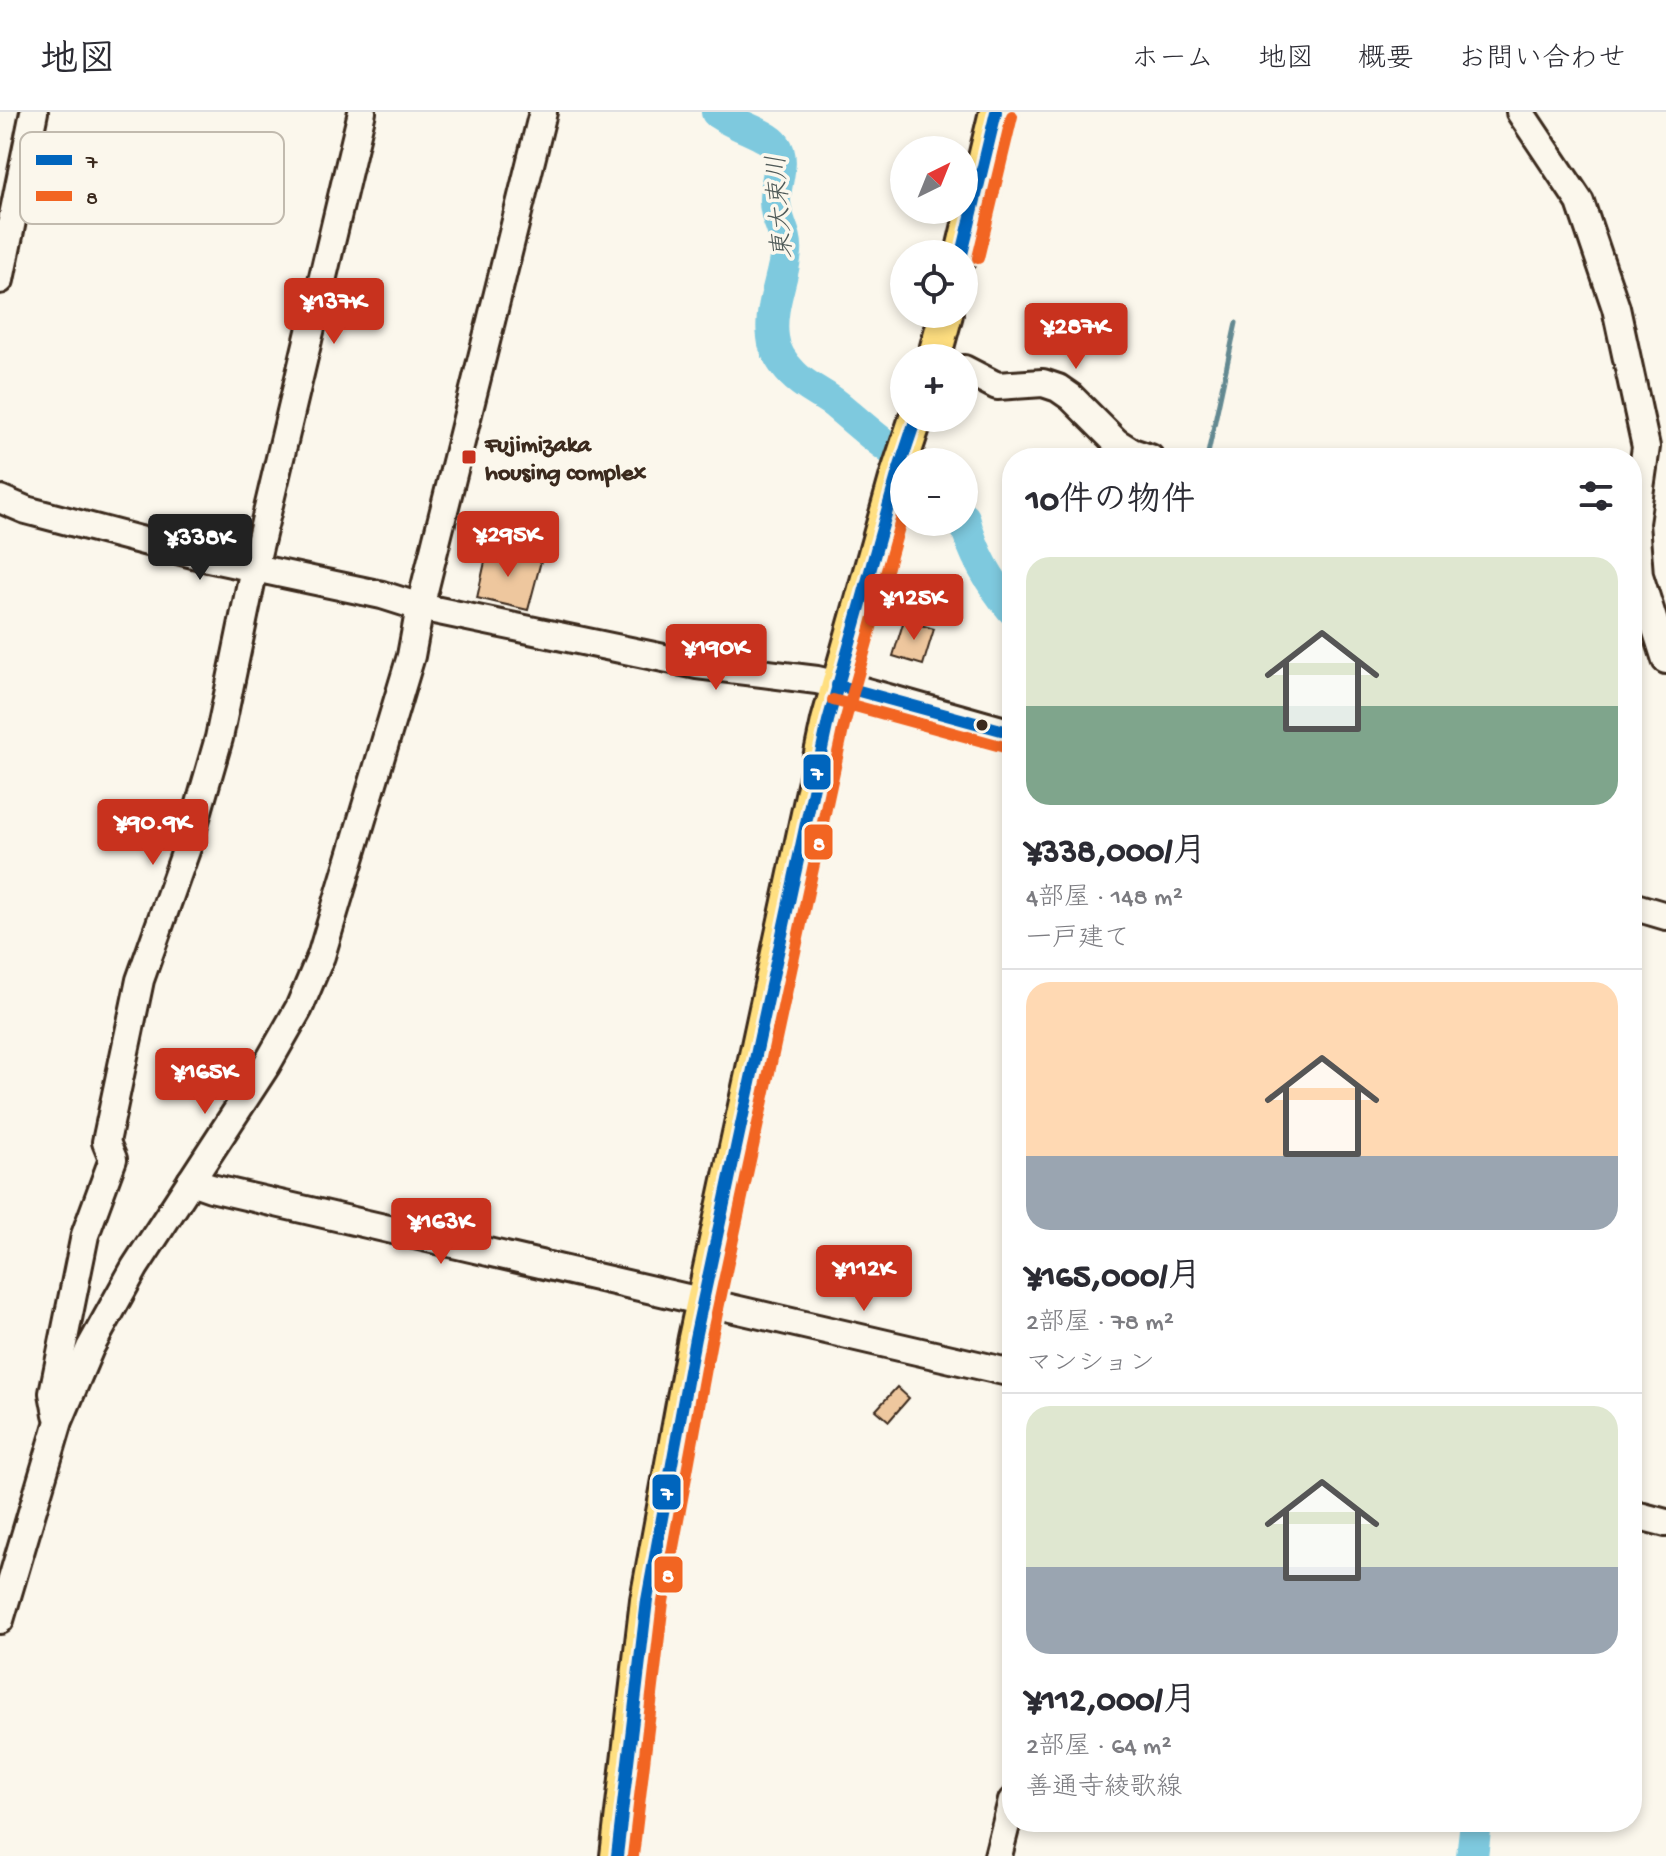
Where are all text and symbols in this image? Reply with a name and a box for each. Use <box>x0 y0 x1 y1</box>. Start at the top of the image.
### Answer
text: 地図 <box>40 41 116 85</box>
text: ホーム <box>1131 44 1214 77</box>
text: 地図 <box>1258 44 1314 77</box>
text: 概要 <box>1358 44 1414 77</box>
text: お問い合わせ <box>1458 44 1626 77</box>
legend <box>20 132 284 224</box>
north arrow <box>890 136 978 224</box>
map controls <box>890 136 978 536</box>
text: 7 <box>85 151 98 177</box>
water label: 東大束川 <box>761 154 802 260</box>
text: 8 <box>86 187 98 213</box>
button: locate <box>890 240 978 328</box>
pin: ¥137K <box>278 278 390 346</box>
text: ¥137K <box>302 288 366 319</box>
pin: ¥287K <box>1020 303 1132 371</box>
text: ¥287K <box>1043 313 1109 344</box>
button: + <box>890 344 978 432</box>
place label: Fujimizaka housing complex <box>484 432 647 489</box>
marker: Fujimizaka housing complex <box>460 448 478 466</box>
button: − <box>890 448 978 536</box>
icon: filters <box>1574 474 1618 518</box>
text: 10件の物件 <box>1026 483 1195 523</box>
pin: ¥295K <box>452 511 564 579</box>
pin: ¥338K <box>144 514 256 582</box>
text: ¥295K <box>475 521 541 552</box>
text: ¥338K <box>166 524 234 555</box>
pin: ¥125K <box>858 574 970 642</box>
text: ¥125K <box>882 584 946 615</box>
icon: home <box>1250 609 1394 753</box>
pin: ¥190K <box>660 624 772 692</box>
text: ¥190K <box>684 634 748 665</box>
unlabelled marker <box>974 717 990 733</box>
line badge: 7 <box>802 753 832 791</box>
text: 7 <box>810 763 824 789</box>
pin: ¥90.9K <box>88 799 218 867</box>
text: ¥90.9K <box>115 809 191 840</box>
line badge: 8 <box>803 823 834 861</box>
text: 8 <box>813 833 825 859</box>
text: ¥338,000/月 <box>1026 834 1206 874</box>
text: 4部屋 · 148 m² <box>1026 884 1183 915</box>
text: 一戸建て <box>1026 925 1130 956</box>
icon: home <box>1250 1034 1394 1178</box>
pin: ¥165K <box>149 1048 261 1116</box>
text: ¥165K <box>173 1058 237 1089</box>
pin: ¥163K <box>385 1198 497 1266</box>
text: ¥163K <box>409 1208 473 1239</box>
pin: ¥112K <box>808 1245 920 1313</box>
text: ¥112K <box>834 1255 894 1286</box>
text: ¥165,000/月 <box>1026 1259 1201 1299</box>
text: 2部屋 · 78 m² <box>1026 1309 1174 1340</box>
text: マンション <box>1026 1350 1155 1381</box>
icon: home <box>1250 1458 1394 1602</box>
line badge: 7 <box>651 1473 682 1511</box>
text: 7 <box>660 1483 674 1509</box>
line badge: 8 <box>653 1555 684 1594</box>
text: 8 <box>662 1565 674 1591</box>
text: ¥112,000/月 <box>1026 1683 1197 1723</box>
text: 2部屋 · 64 m² <box>1026 1733 1172 1764</box>
text: 善通寺綾歌線 <box>1026 1774 1182 1805</box>

